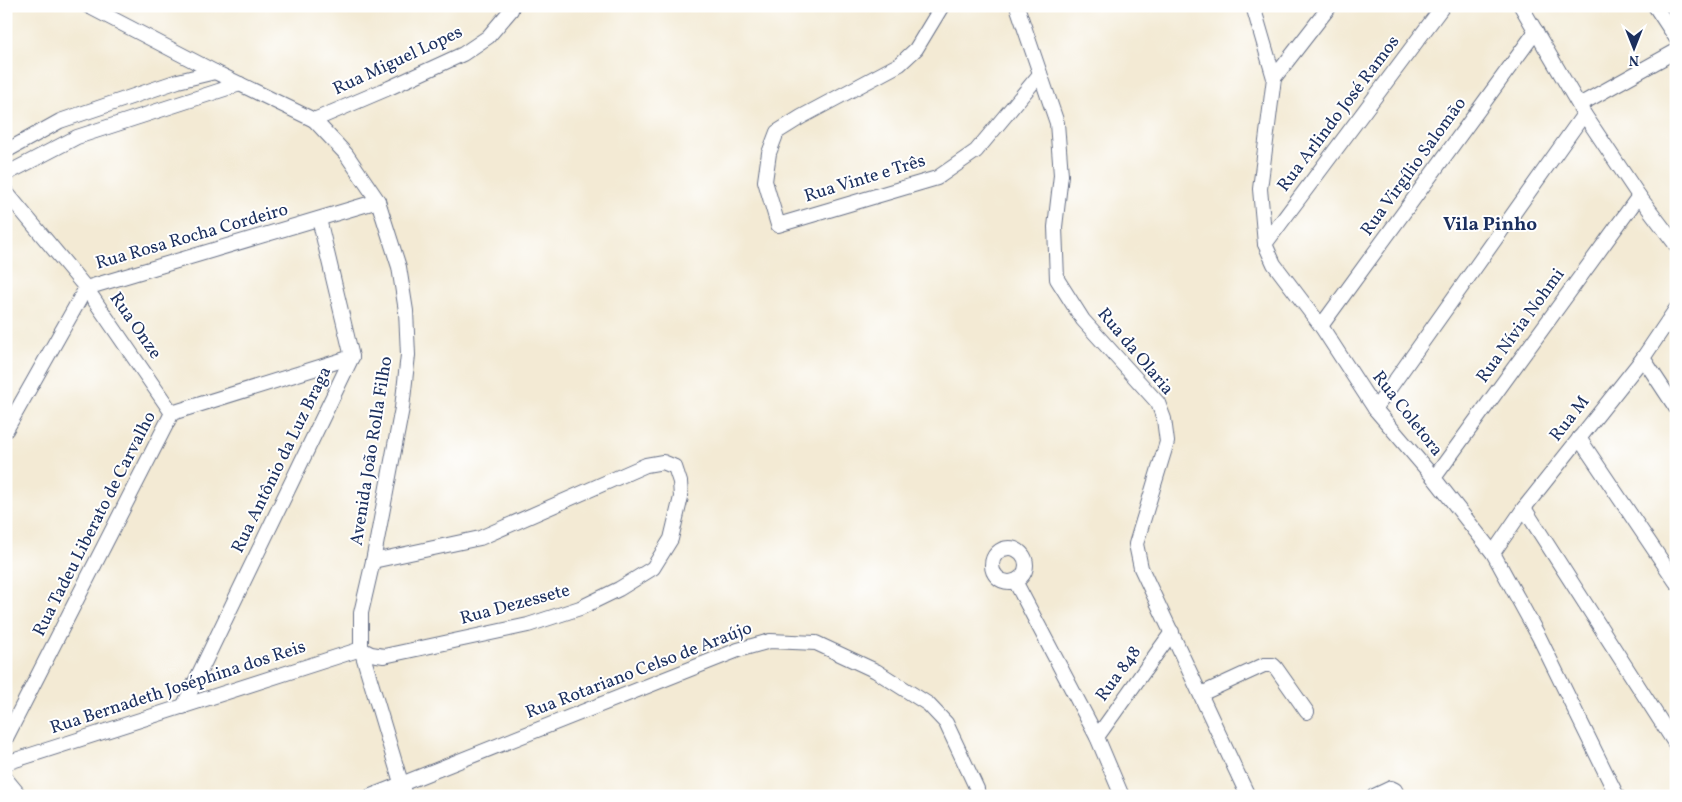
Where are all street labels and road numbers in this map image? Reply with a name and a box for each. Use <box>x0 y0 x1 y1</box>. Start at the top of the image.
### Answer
street label: Rua Miguel Lopes <box>329 20 467 102</box>
street label: Rua Arlindo José Ramos <box>1272 31 1406 197</box>
street label: Rua Virgílio Salomão <box>1355 93 1473 241</box>
street label: Rua Vinte e Três <box>801 149 929 209</box>
street label: Rua Rosa Rocha Cordeiro <box>93 198 291 276</box>
street label: Rua Nívia Nohmi <box>1471 264 1571 388</box>
street label: Rua Onze <box>103 288 167 364</box>
street label: Rua da Olaria <box>1091 303 1179 401</box>
street label: Avenida João Rolla Filho <box>345 355 399 547</box>
street label: Rua Antônio da Luz Braga <box>226 362 338 558</box>
street label: Rua Coletora <box>1366 366 1448 462</box>
street label: Rua M <box>1544 391 1596 447</box>
street label: Rua Tadeu Liberato de Carvalho <box>27 407 163 641</box>
street label: Rua Dezessete <box>457 578 573 632</box>
street label: Rua Rotariano Celso de Araújo <box>522 616 756 726</box>
street label: Rua Bernadeth Joséphina dos Reis <box>47 635 309 741</box>
street label: Rua 848 <box>1090 641 1148 707</box>

